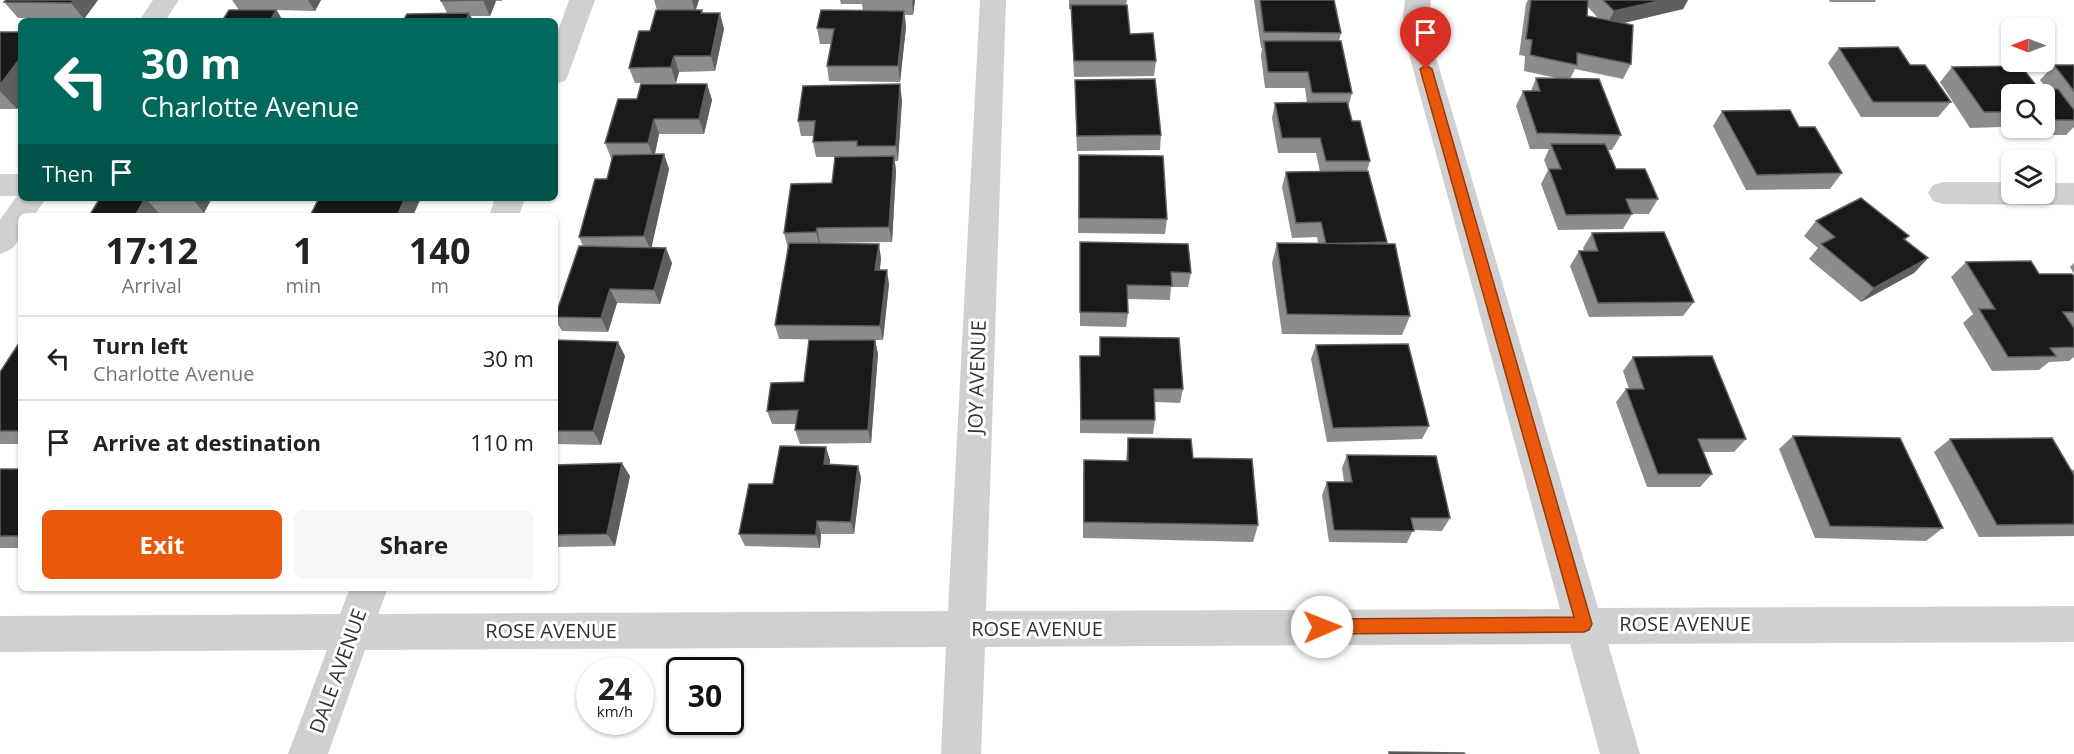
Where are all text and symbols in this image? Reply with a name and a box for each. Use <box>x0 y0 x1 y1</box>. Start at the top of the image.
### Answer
pin <box>1400 7 1451 69</box>
icon: arrive <box>1409 16 1442 49</box>
north arrow <box>2001 18 2055 72</box>
map controls <box>2001 18 2055 204</box>
text: 30 m <box>141 34 241 91</box>
icon: left <box>42 42 120 120</box>
button: search <box>2001 84 2055 138</box>
text: Charlotte Avenue <box>141 88 359 125</box>
button: layers <box>2001 150 2055 204</box>
icon: arrive <box>105 156 138 189</box>
text: Then <box>42 158 93 188</box>
text: 17:12 <box>105 226 198 275</box>
text: 1 <box>293 226 314 275</box>
text: 140 <box>409 226 471 275</box>
text: Arrival <box>122 272 182 299</box>
text: min <box>285 272 321 299</box>
text: m <box>430 272 449 299</box>
street label: JOY AVENUE <box>961 320 992 436</box>
text: Turn left <box>93 330 188 360</box>
icon: left <box>42 342 75 375</box>
text: 30 m <box>483 343 534 373</box>
text: Charlotte Avenue <box>93 360 255 387</box>
icon: arrive <box>42 426 75 459</box>
text: Arrive at destination <box>93 427 321 457</box>
text: 110 m <box>470 427 534 457</box>
button: Exit <box>42 510 282 579</box>
button: Share <box>294 510 534 579</box>
position arrow <box>1290 595 1354 659</box>
street label: DALE AVENUE <box>303 605 373 737</box>
street label: ROSE AVENUE <box>1619 610 1751 637</box>
street label: ROSE AVENUE <box>971 615 1103 642</box>
street label: ROSE AVENUE <box>485 617 617 644</box>
speed limit sign: 30 <box>666 657 744 735</box>
text: 24 <box>598 668 632 709</box>
text: km/h <box>597 701 633 721</box>

